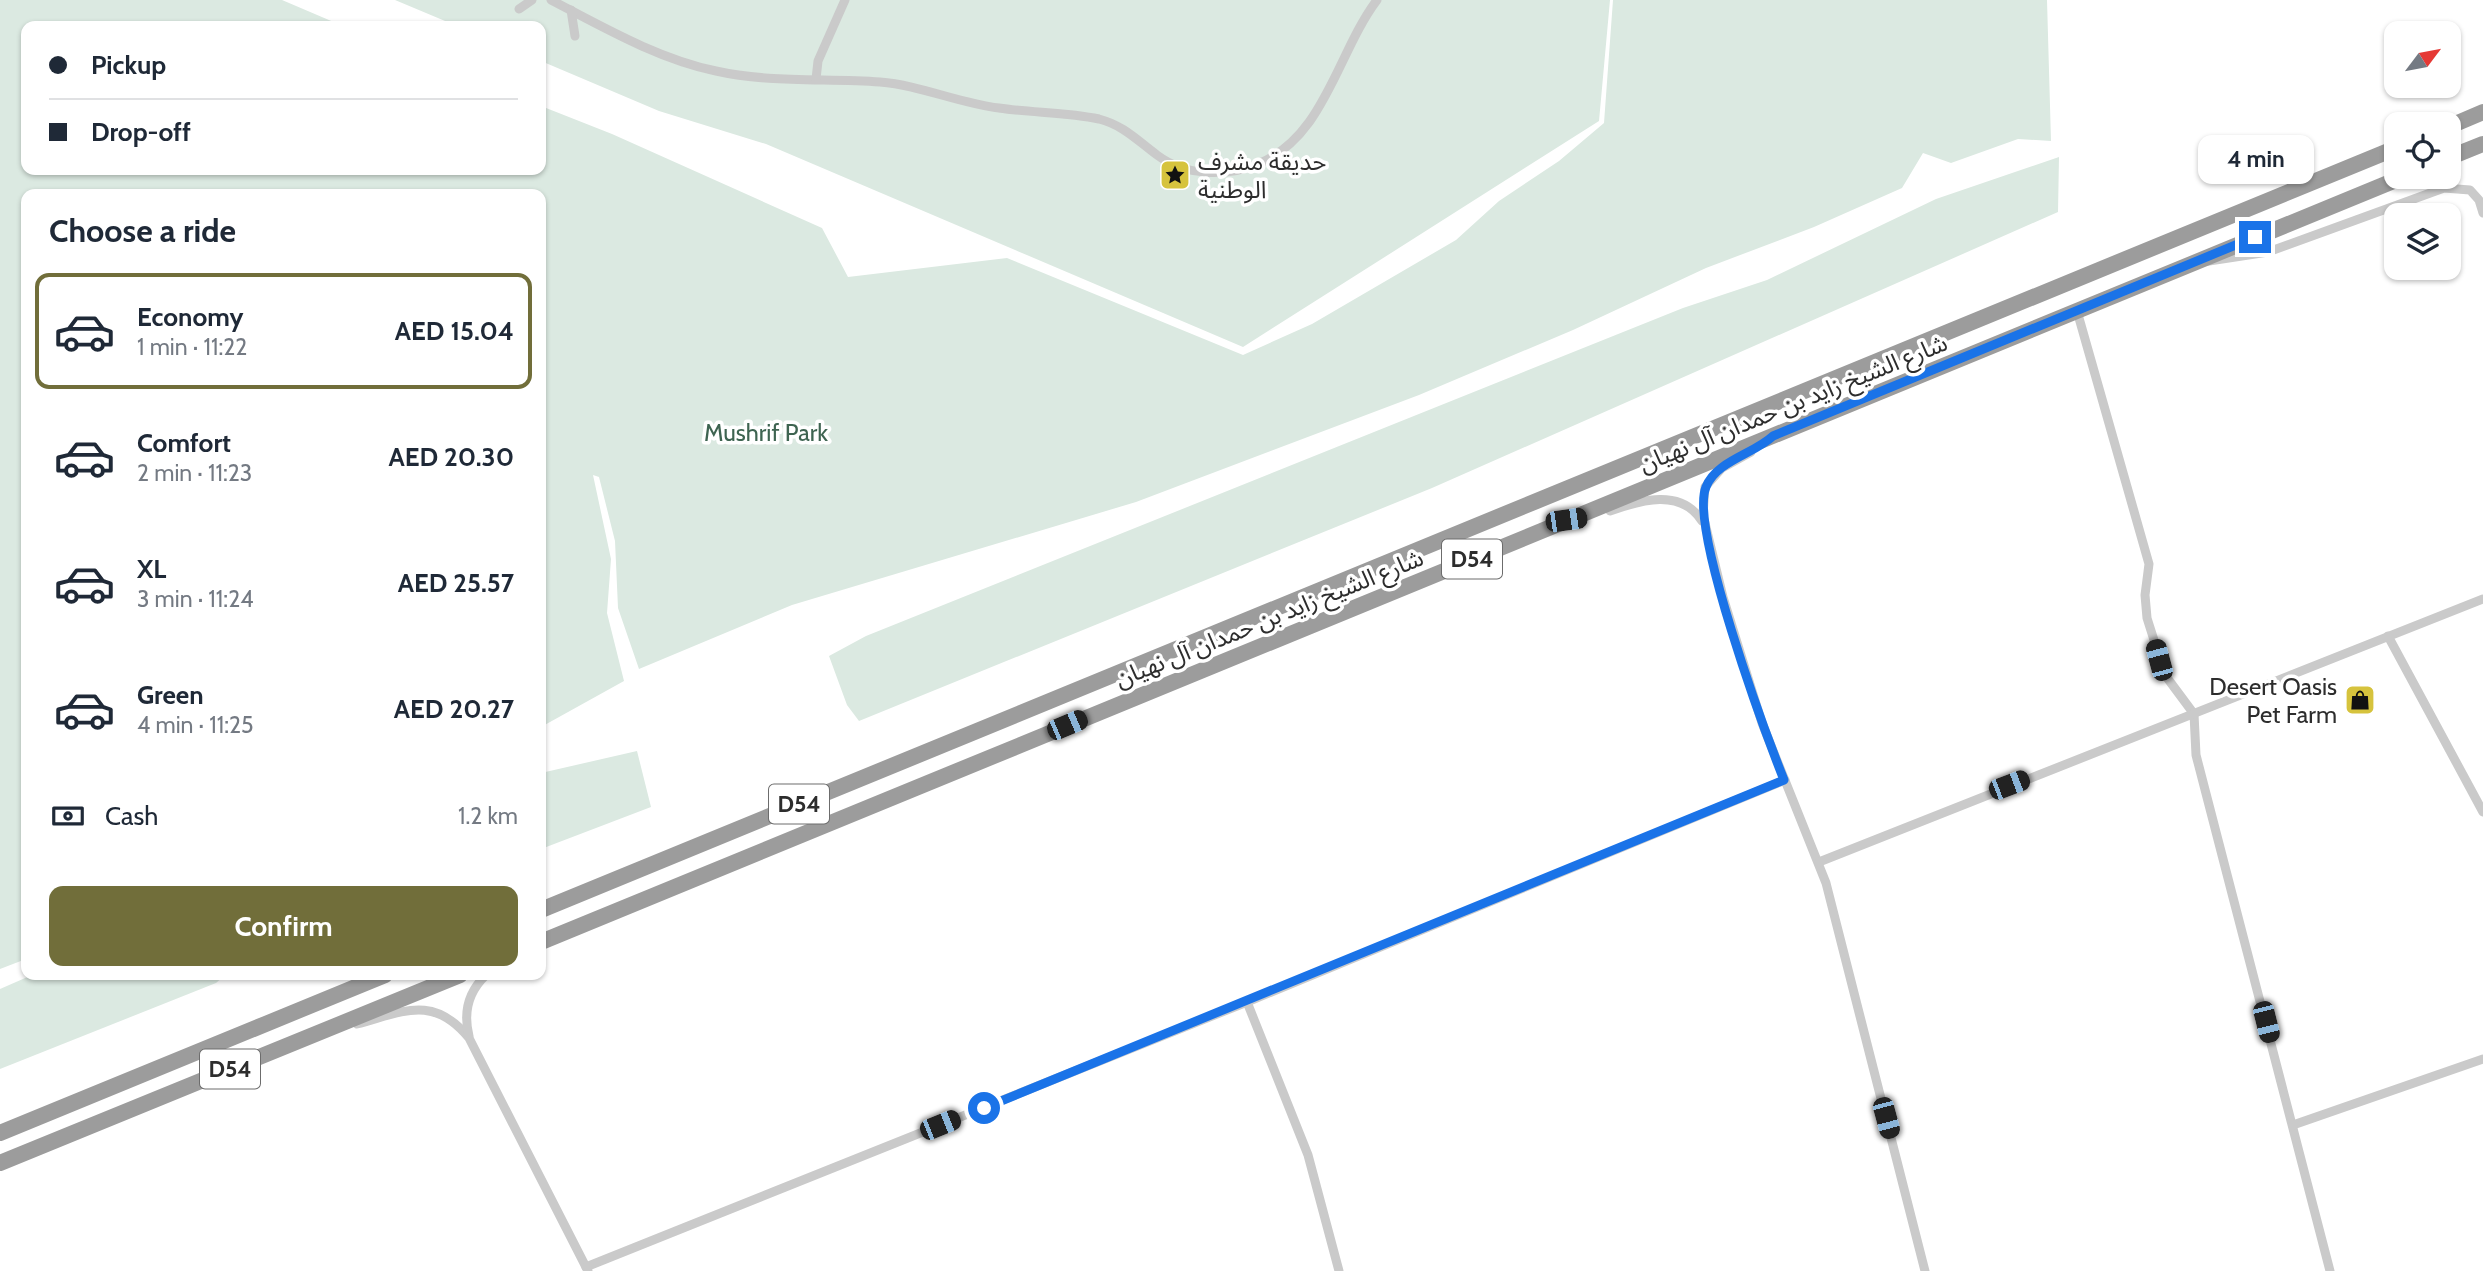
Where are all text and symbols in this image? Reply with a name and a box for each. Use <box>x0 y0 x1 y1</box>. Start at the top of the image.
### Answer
north arrow <box>2384 21 2460 98</box>
map controls <box>2384 21 2461 280</box>
text: Pickup <box>91 49 166 81</box>
button: locate <box>2384 112 2461 189</box>
text: Drop-off <box>91 116 191 148</box>
callout: 4 min <box>2197 135 2313 184</box>
text: 4 min <box>2227 145 2285 173</box>
place label: حديقة مشرف الوطنية <box>1198 147 1326 204</box>
place icon: حديقة مشرف الوطنية <box>1158 158 1192 192</box>
button: layers <box>2384 203 2461 280</box>
text: Choose a ride <box>49 211 236 250</box>
route end <box>2239 221 2271 253</box>
icon: car <box>53 300 116 363</box>
text: Economy <box>137 301 243 333</box>
text: AED 15.04 <box>395 315 514 347</box>
street label: شارع الشيخ زايد بن حمدان آل نهيان <box>1635 328 1953 481</box>
text: 1 min · 11:22 <box>137 333 247 361</box>
park label: Mushrif Park <box>704 418 828 447</box>
icon: car <box>53 426 116 489</box>
text: Comfort <box>137 427 231 459</box>
text: AED 20.30 <box>388 441 514 473</box>
text: 2 min · 11:23 <box>137 459 252 487</box>
car <box>1544 507 1589 533</box>
road number: D54 <box>1442 540 1502 579</box>
street label: شارع الشيخ زايد بن حمدان آل نهيان <box>1111 543 1429 696</box>
icon: car <box>53 552 116 615</box>
text: XL <box>137 553 166 585</box>
text: AED 25.57 <box>398 567 514 599</box>
text: 3 min · 11:24 <box>137 585 253 613</box>
car <box>2144 637 2175 683</box>
place label: Desert Oasis Pet Farm <box>2209 672 2337 729</box>
icon: car <box>53 678 116 741</box>
text: Green <box>137 679 204 711</box>
shop icon: Desert Oasis Pet Farm <box>2343 683 2377 717</box>
text: AED 20.27 <box>394 693 514 725</box>
car <box>1044 707 1091 743</box>
text: 4 min · 11:25 <box>137 711 253 739</box>
car <box>1986 768 2033 802</box>
road number: D54 <box>769 784 829 824</box>
icon: cash <box>49 797 87 835</box>
text: Cash <box>105 800 158 832</box>
text: 1.2 km <box>458 802 518 830</box>
button: Confirm <box>49 886 518 966</box>
car <box>2251 999 2282 1045</box>
road number: D54 <box>200 1050 260 1088</box>
route start <box>968 1092 1000 1124</box>
car <box>1871 1095 1902 1141</box>
car <box>917 1107 964 1143</box>

